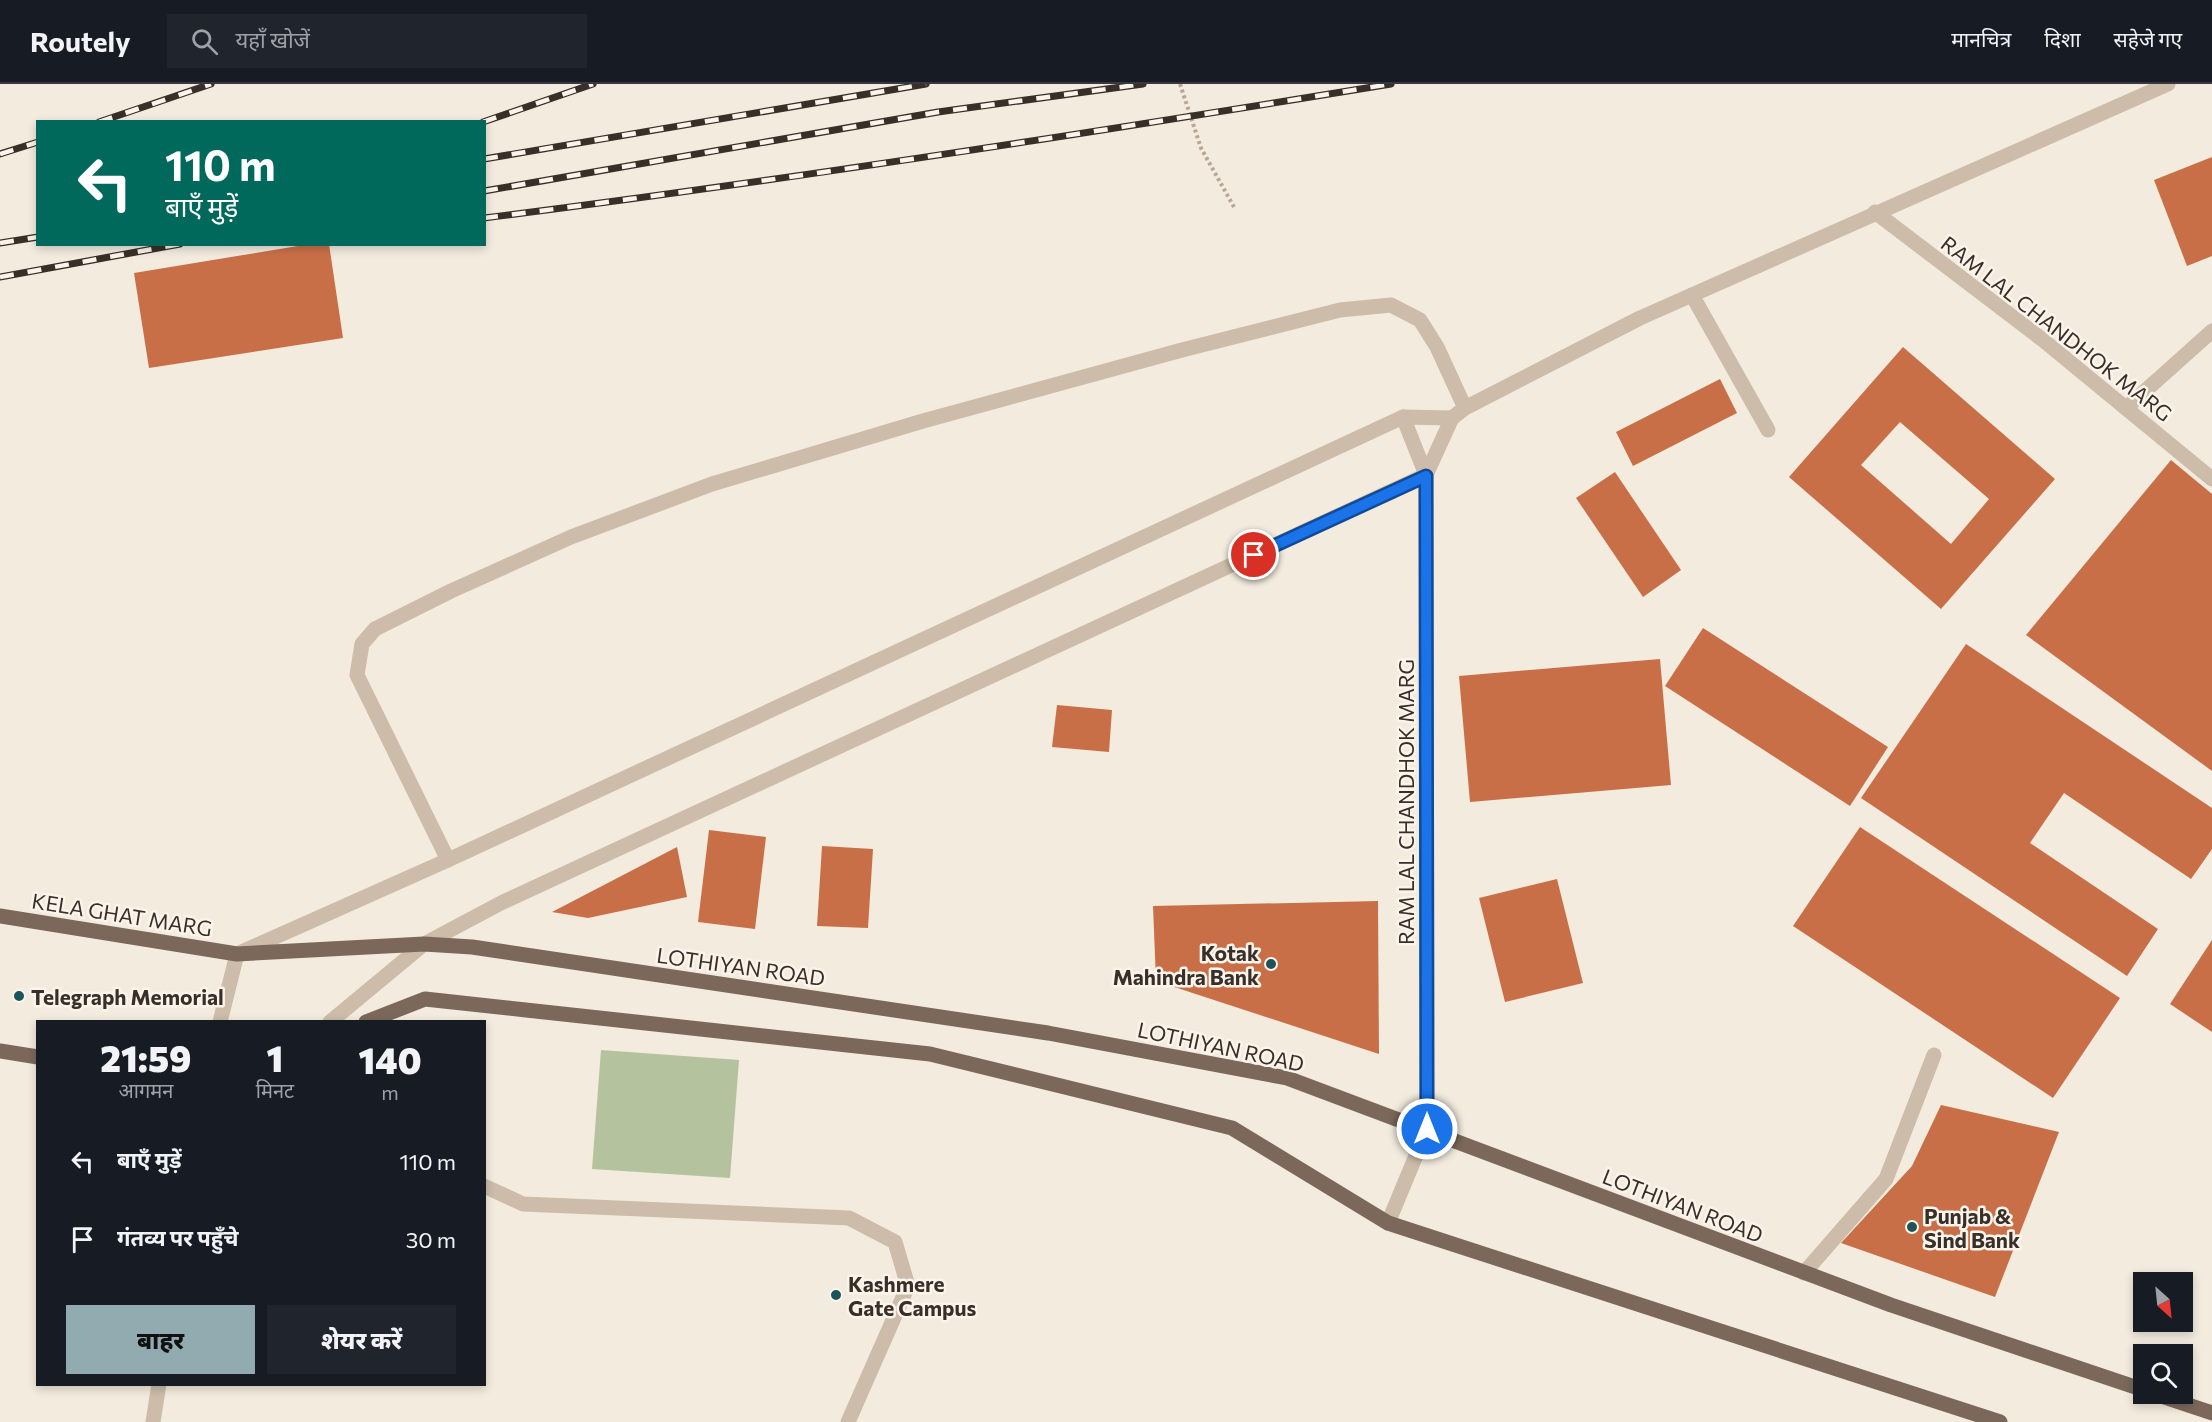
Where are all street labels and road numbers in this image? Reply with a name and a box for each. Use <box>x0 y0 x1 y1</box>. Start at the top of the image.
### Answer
street label: RAM LAL CHANDHOK MARG <box>1937 230 2177 426</box>
street label: RAM LAL CHANDHOK MARG <box>1393 659 1418 945</box>
street label: KELA GHAT MARG <box>30 887 214 941</box>
street label: LOTHIYAN ROAD <box>655 942 827 990</box>
street label: LOTHIYAN ROAD <box>1135 1016 1307 1076</box>
street label: LOTHIYAN ROAD <box>1599 1163 1767 1247</box>

